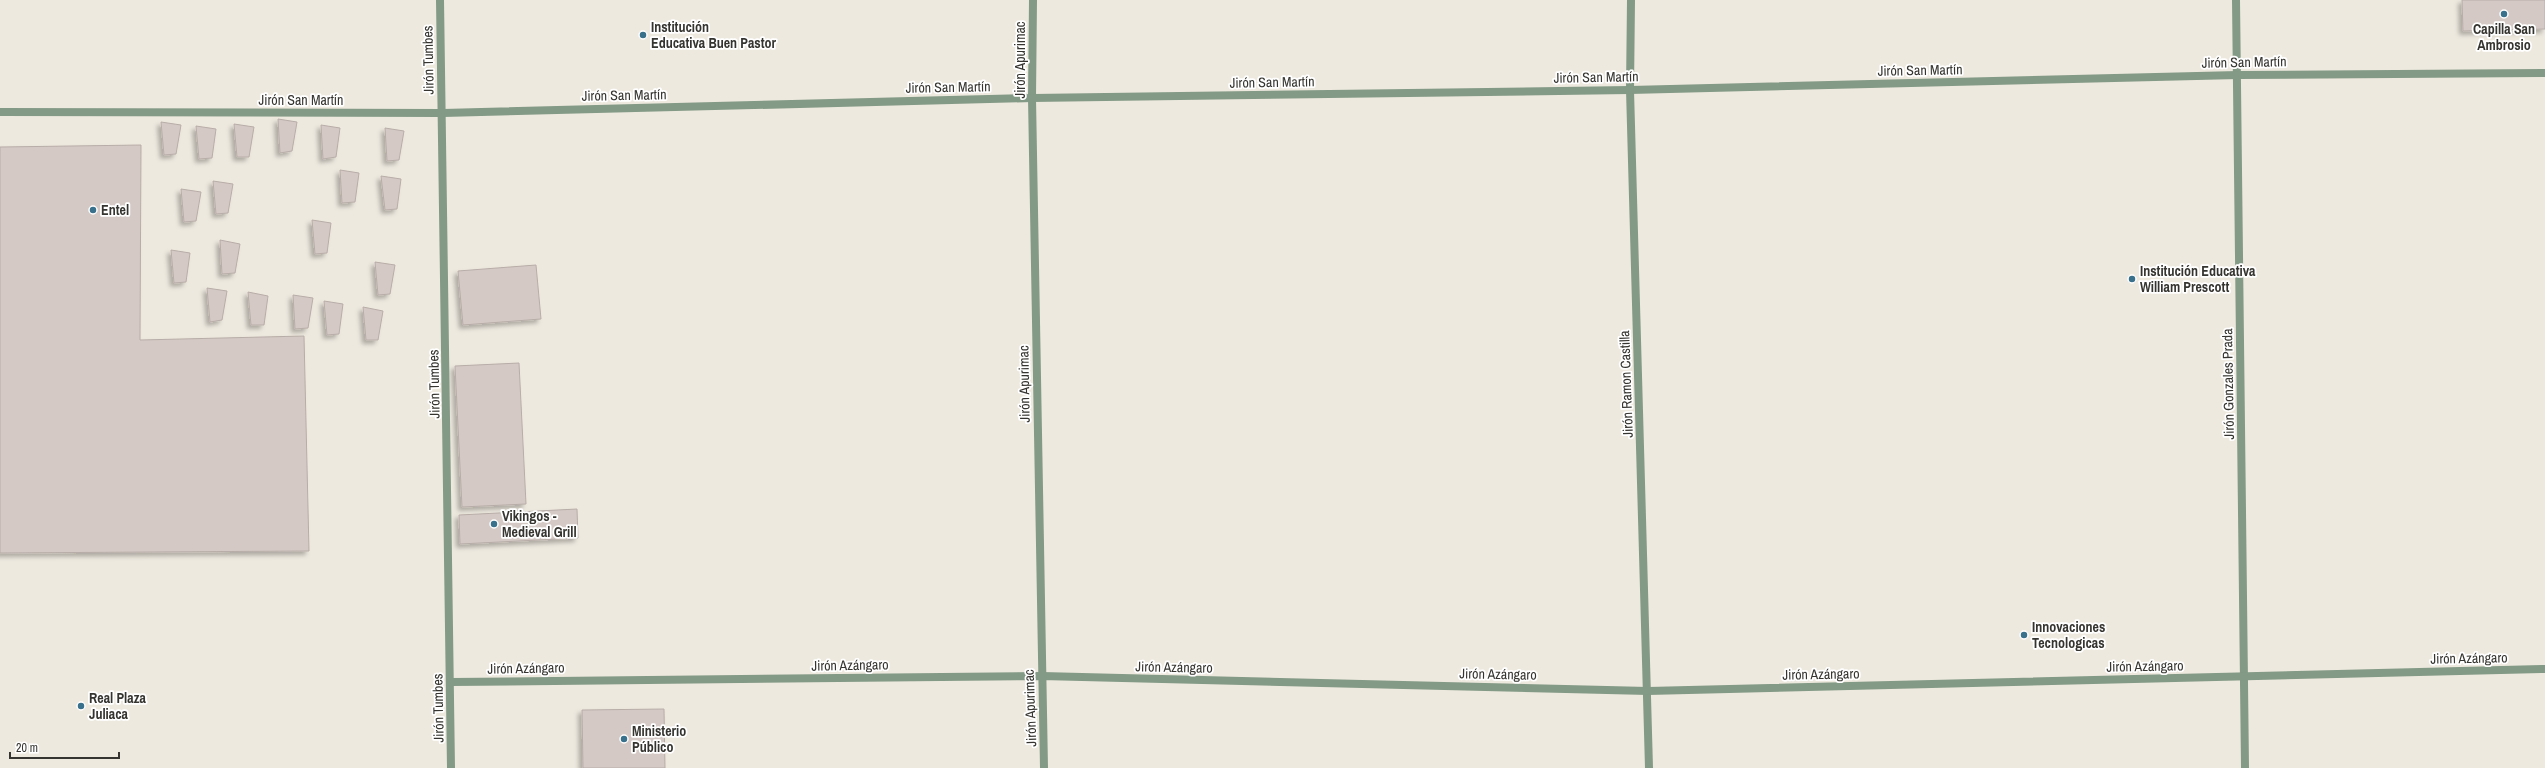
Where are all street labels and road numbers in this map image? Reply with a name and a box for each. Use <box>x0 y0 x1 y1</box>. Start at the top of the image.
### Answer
street label: Jirón Apurimac <box>1011 21 1029 99</box>
street label: Jirón Tumbes <box>418 25 438 95</box>
street label: Jirón San Martín <box>2201 52 2287 72</box>
street label: Jirón San Martín <box>1877 60 1963 80</box>
street label: Jirón San Martín <box>1553 67 1639 87</box>
street label: Jirón San Martín <box>1229 72 1315 92</box>
street label: Jirón San Martín <box>905 77 991 97</box>
street label: Jirón San Martín <box>581 85 667 105</box>
street label: Jirón San Martín <box>259 91 343 109</box>
street label: Jirón Gonzales Prada <box>2218 328 2238 440</box>
street label: Jirón Ramon Castilla <box>1615 330 1637 438</box>
street label: Jirón Apurimac <box>1014 345 1034 423</box>
street label: Jirón Tumbes <box>424 349 444 419</box>
street label: Jirón Azángaro <box>2430 648 2508 668</box>
street label: Jirón Azángaro <box>811 655 889 675</box>
street label: Jirón Azángaro <box>2106 656 2184 676</box>
street label: Jirón Azángaro <box>1135 657 1213 677</box>
street label: Jirón Azángaro <box>487 658 565 678</box>
street label: Jirón Azángaro <box>1459 664 1537 684</box>
street label: Jirón Azángaro <box>1782 664 1860 684</box>
street label: Jirón Apurimac <box>1020 669 1040 747</box>
street label: Jirón Tumbes <box>428 673 448 743</box>

